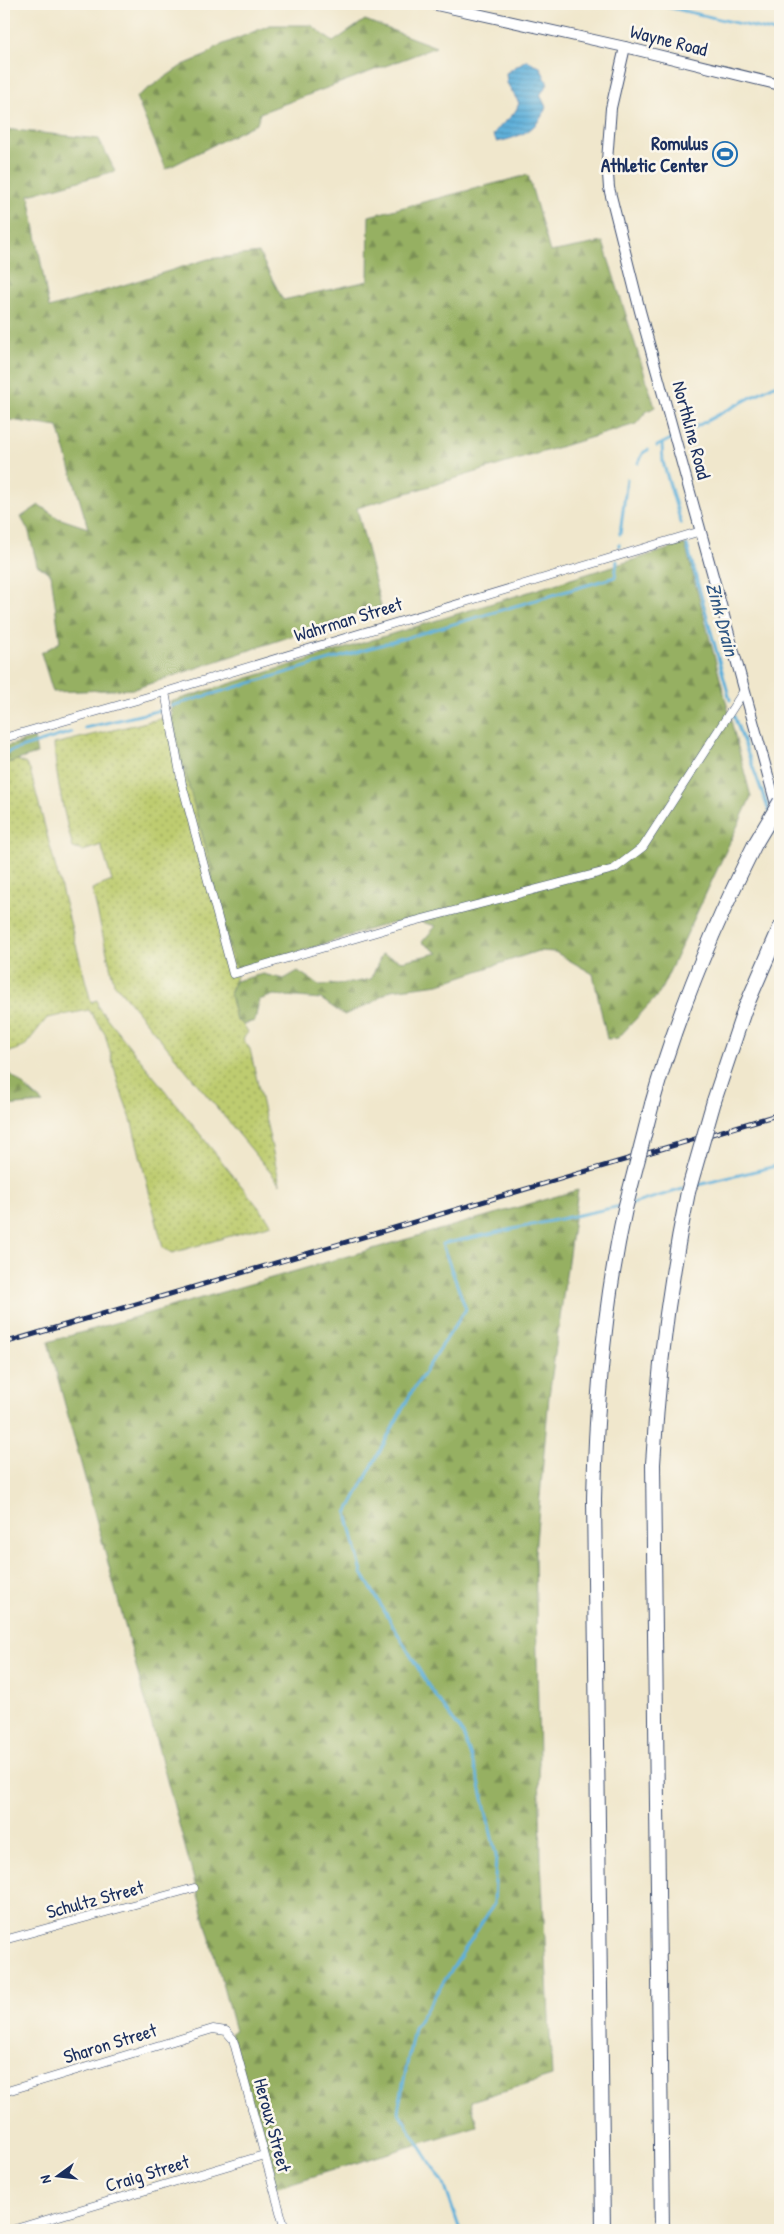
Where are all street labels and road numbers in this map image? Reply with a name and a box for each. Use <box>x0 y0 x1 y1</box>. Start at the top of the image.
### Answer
street label: Wayne Road <box>628 18 711 62</box>
street label: Northline Road <box>666 378 718 482</box>
street label: Wahrman Street <box>291 590 406 648</box>
street label: Schultz Street <box>43 1873 147 1924</box>
street label: Sharon Street <box>60 2016 160 2070</box>
street label: Heroux Street <box>248 2075 298 2175</box>
street label: Craig Street <box>102 2148 193 2198</box>

